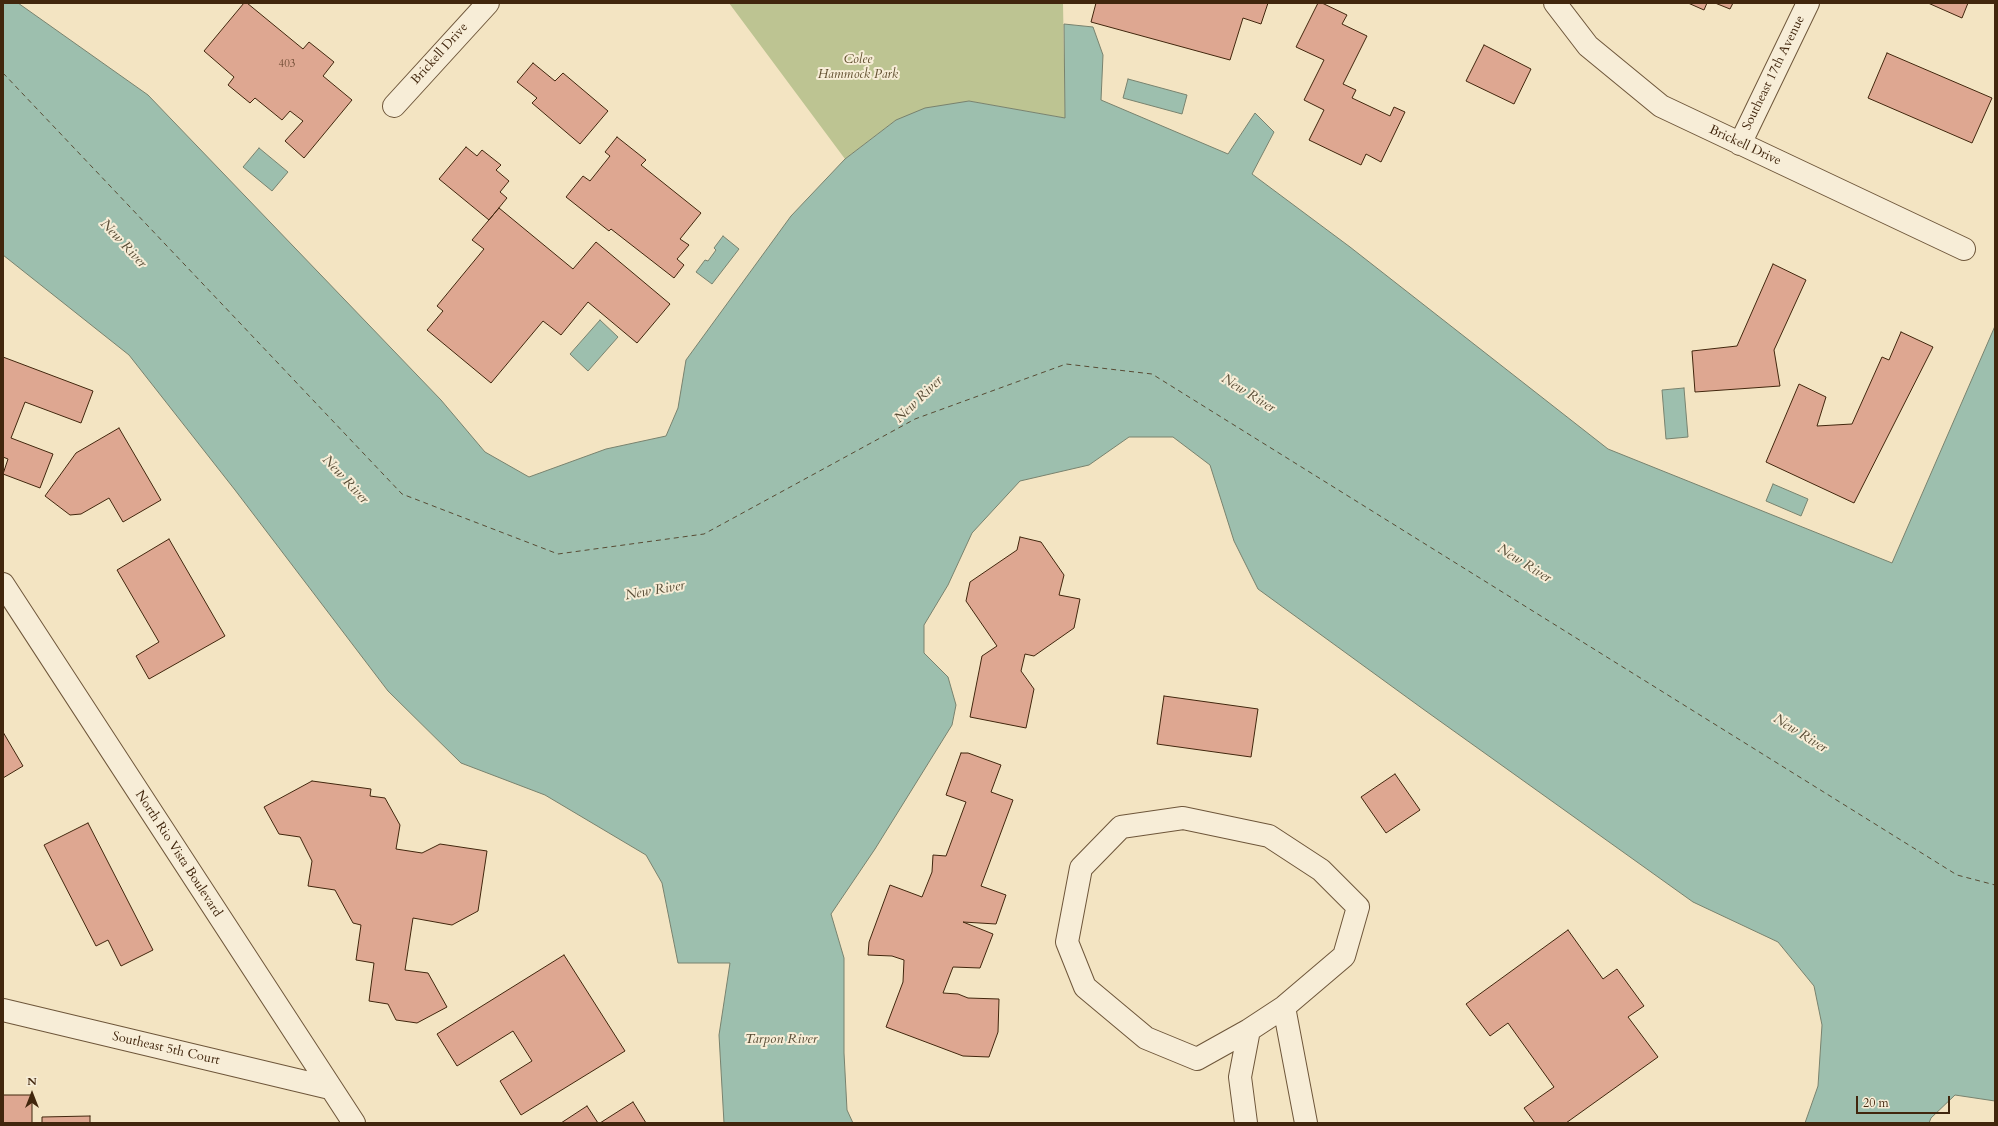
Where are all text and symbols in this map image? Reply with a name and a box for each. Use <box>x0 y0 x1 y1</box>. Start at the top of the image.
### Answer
street label: Southeast 17th Avenue <box>1739 13 1809 133</box>
street label: Brickell Drive <box>408 20 472 88</box>
park label: Colee Hammock Park <box>818 52 898 83</box>
house number: 403 <box>279 57 295 71</box>
street label: Brickell Drive <box>1707 123 1783 169</box>
water label: New River <box>96 216 150 272</box>
water label: New River <box>1218 371 1278 417</box>
water label: New River <box>891 373 947 427</box>
water label: New River <box>318 452 372 508</box>
water label: New River <box>1494 541 1554 587</box>
water label: New River <box>624 577 686 605</box>
water label: New River <box>1770 711 1830 757</box>
street label: North Rio Vista Boulevard <box>131 788 225 920</box>
street label: Southeast 5th Court <box>111 1029 221 1069</box>
water label: Tarpon River <box>745 1032 817 1048</box>
north arrow <box>12 1074 52 1114</box>
text: N <box>27 1074 37 1089</box>
scale bar <box>1858 1088 1952 1114</box>
text: 20 m <box>1863 1095 1889 1111</box>

